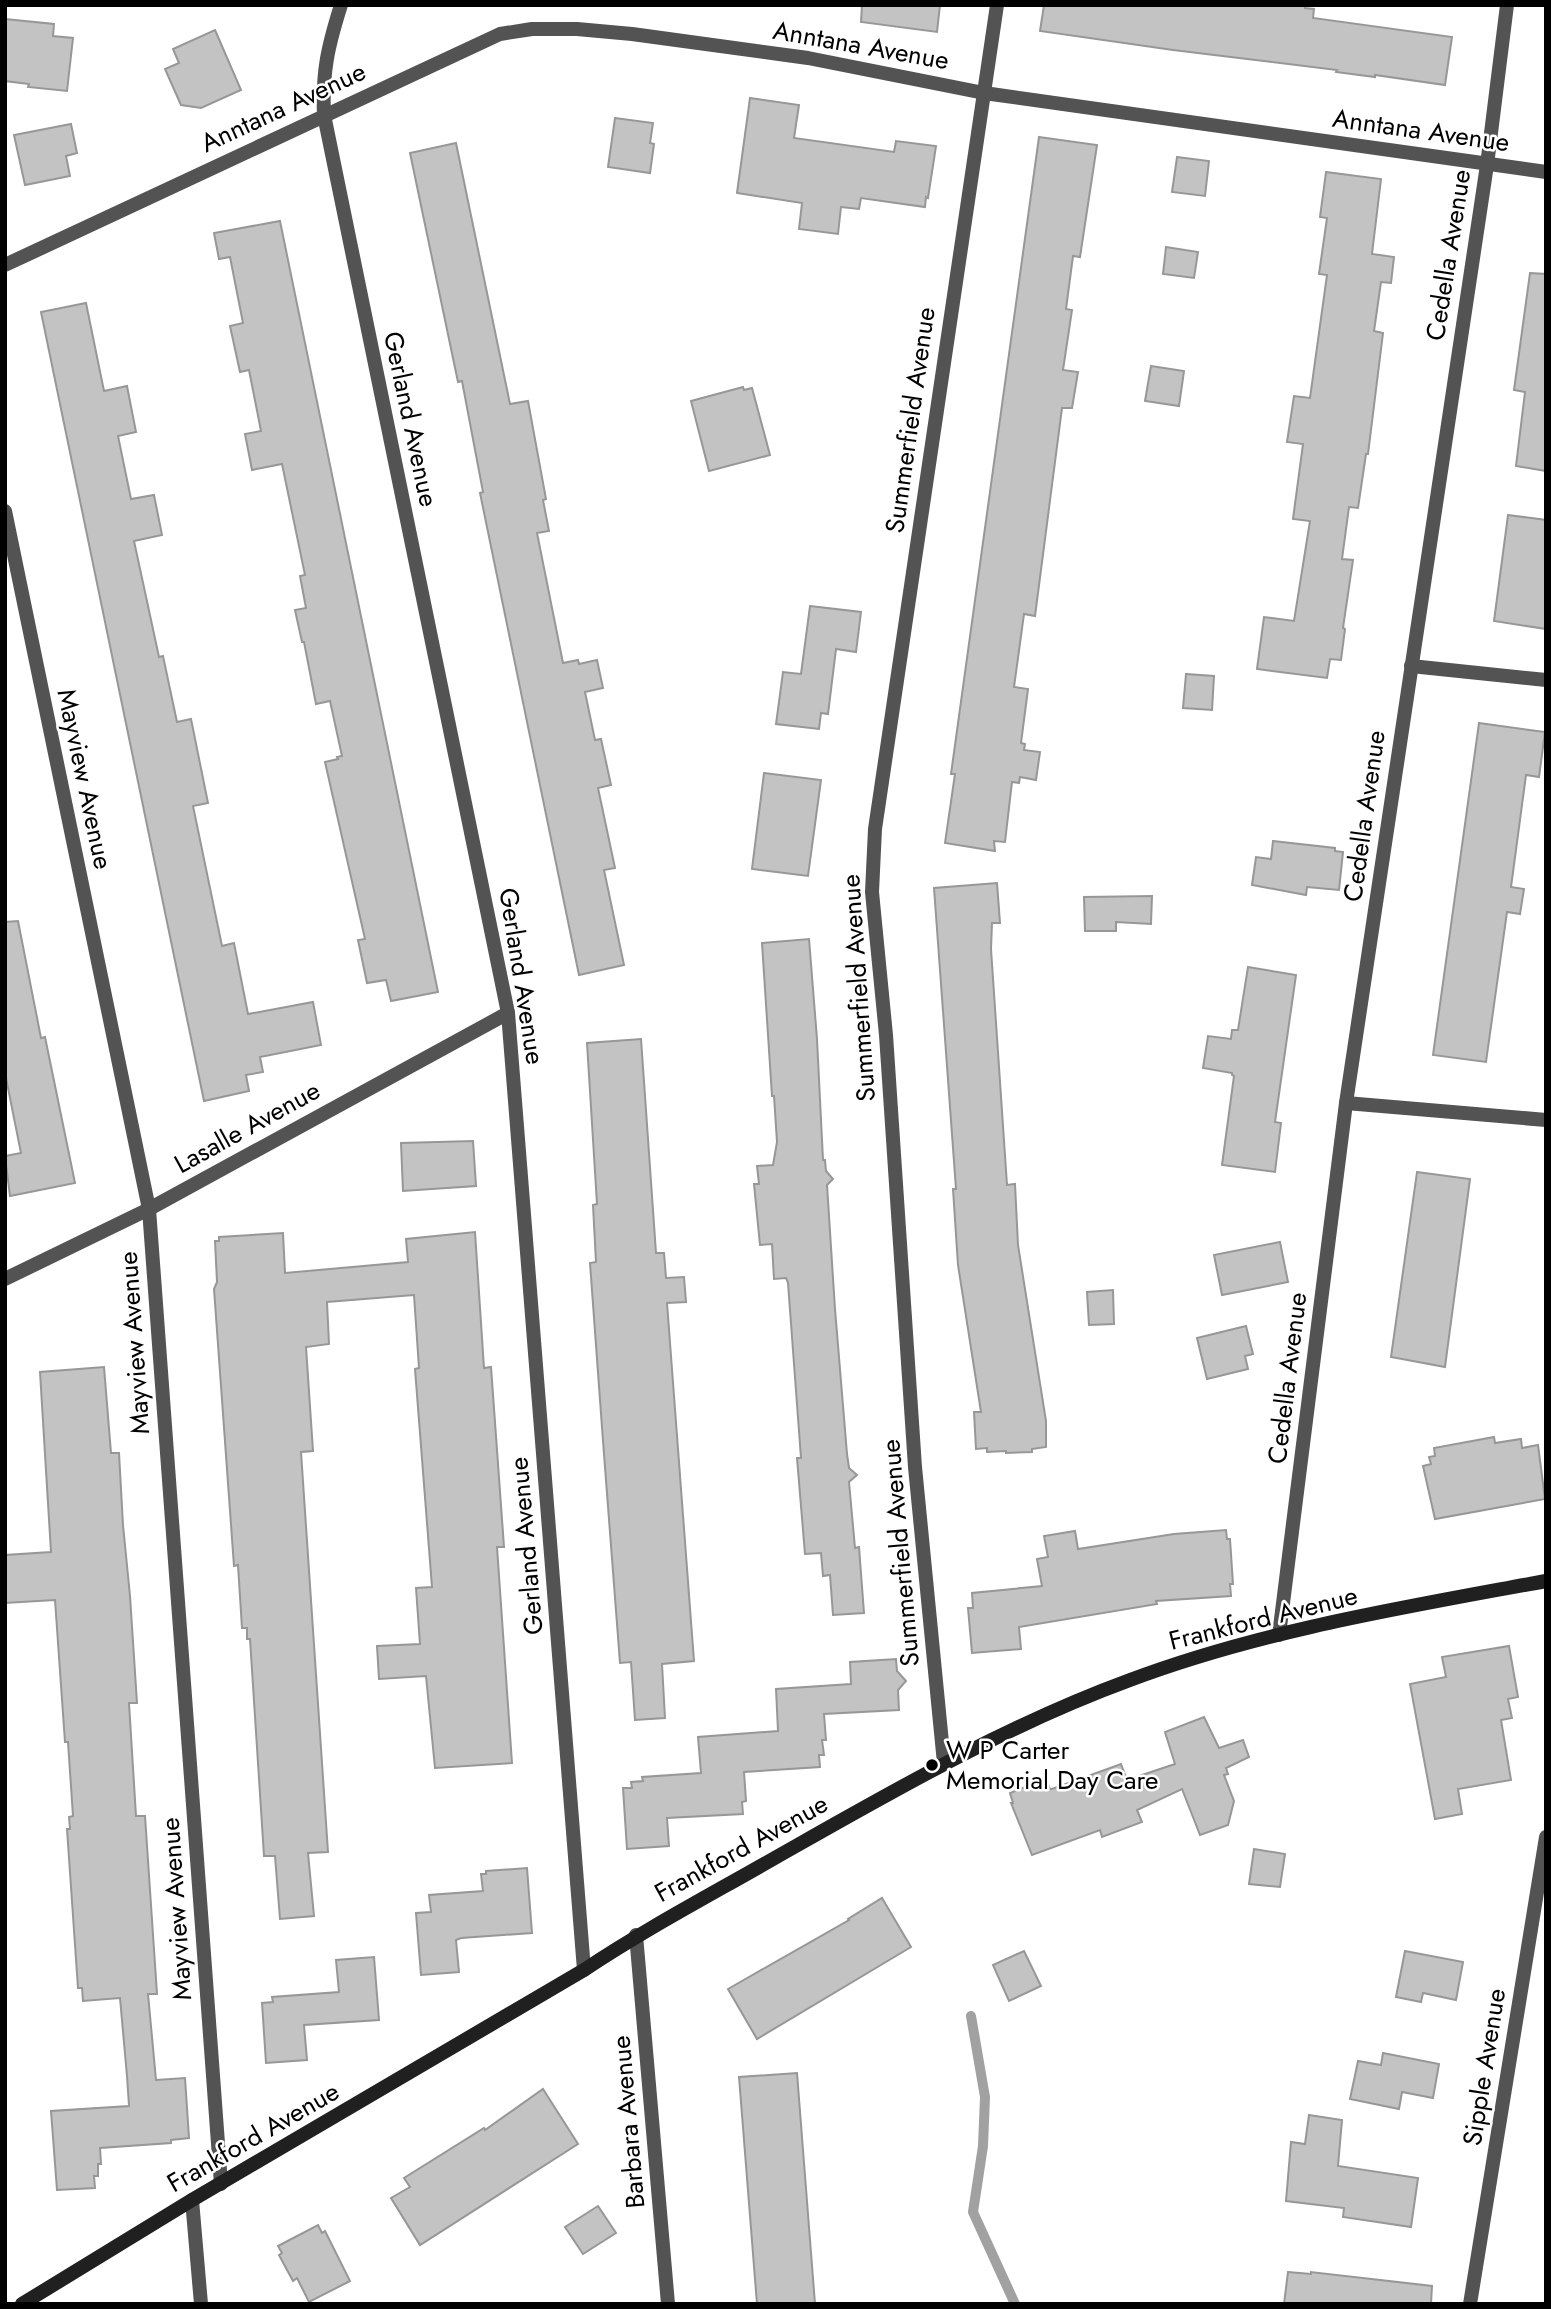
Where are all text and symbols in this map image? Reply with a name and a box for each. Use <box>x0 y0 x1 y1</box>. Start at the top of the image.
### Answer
street label: Anntana Avenue <box>770 11 952 79</box>
street label: Anntana Avenue <box>194 52 372 162</box>
street label: Anntana Avenue <box>1330 99 1512 161</box>
street label: Cedella Avenue <box>1416 167 1480 343</box>
street label: Summerfield Avenue <box>875 304 945 536</box>
street label: Gerland Avenue <box>374 328 448 510</box>
street label: Mayview Avenue <box>47 685 123 873</box>
street label: Cedella Avenue <box>1333 728 1395 904</box>
street label: Summerfield Avenue <box>831 873 885 1103</box>
street label: Gerland Avenue <box>489 885 555 1067</box>
street label: Lasalle Avenue <box>167 1071 327 1183</box>
street label: Mayview Avenue <box>109 1250 159 1436</box>
street label: Cedella Avenue <box>1258 1290 1316 1466</box>
street label: Summerfield Avenue <box>871 1438 929 1668</box>
street label: Gerland Avenue <box>499 1456 553 1636</box>
street label: Frankford Avenue <box>1165 1576 1361 1660</box>
place label: W P Carter Memorial Day Care <box>946 1731 1158 1799</box>
marker: W P Carter Memorial Day Care <box>924 1757 940 1773</box>
street label: Frankford Avenue <box>647 1785 835 1911</box>
street label: Mayview Avenue <box>151 1816 201 2002</box>
street label: Sipple Avenue <box>1453 1986 1515 2148</box>
street label: Barbara Avenue <box>602 2034 654 2210</box>
street label: Frankford Avenue <box>160 2072 346 2202</box>

